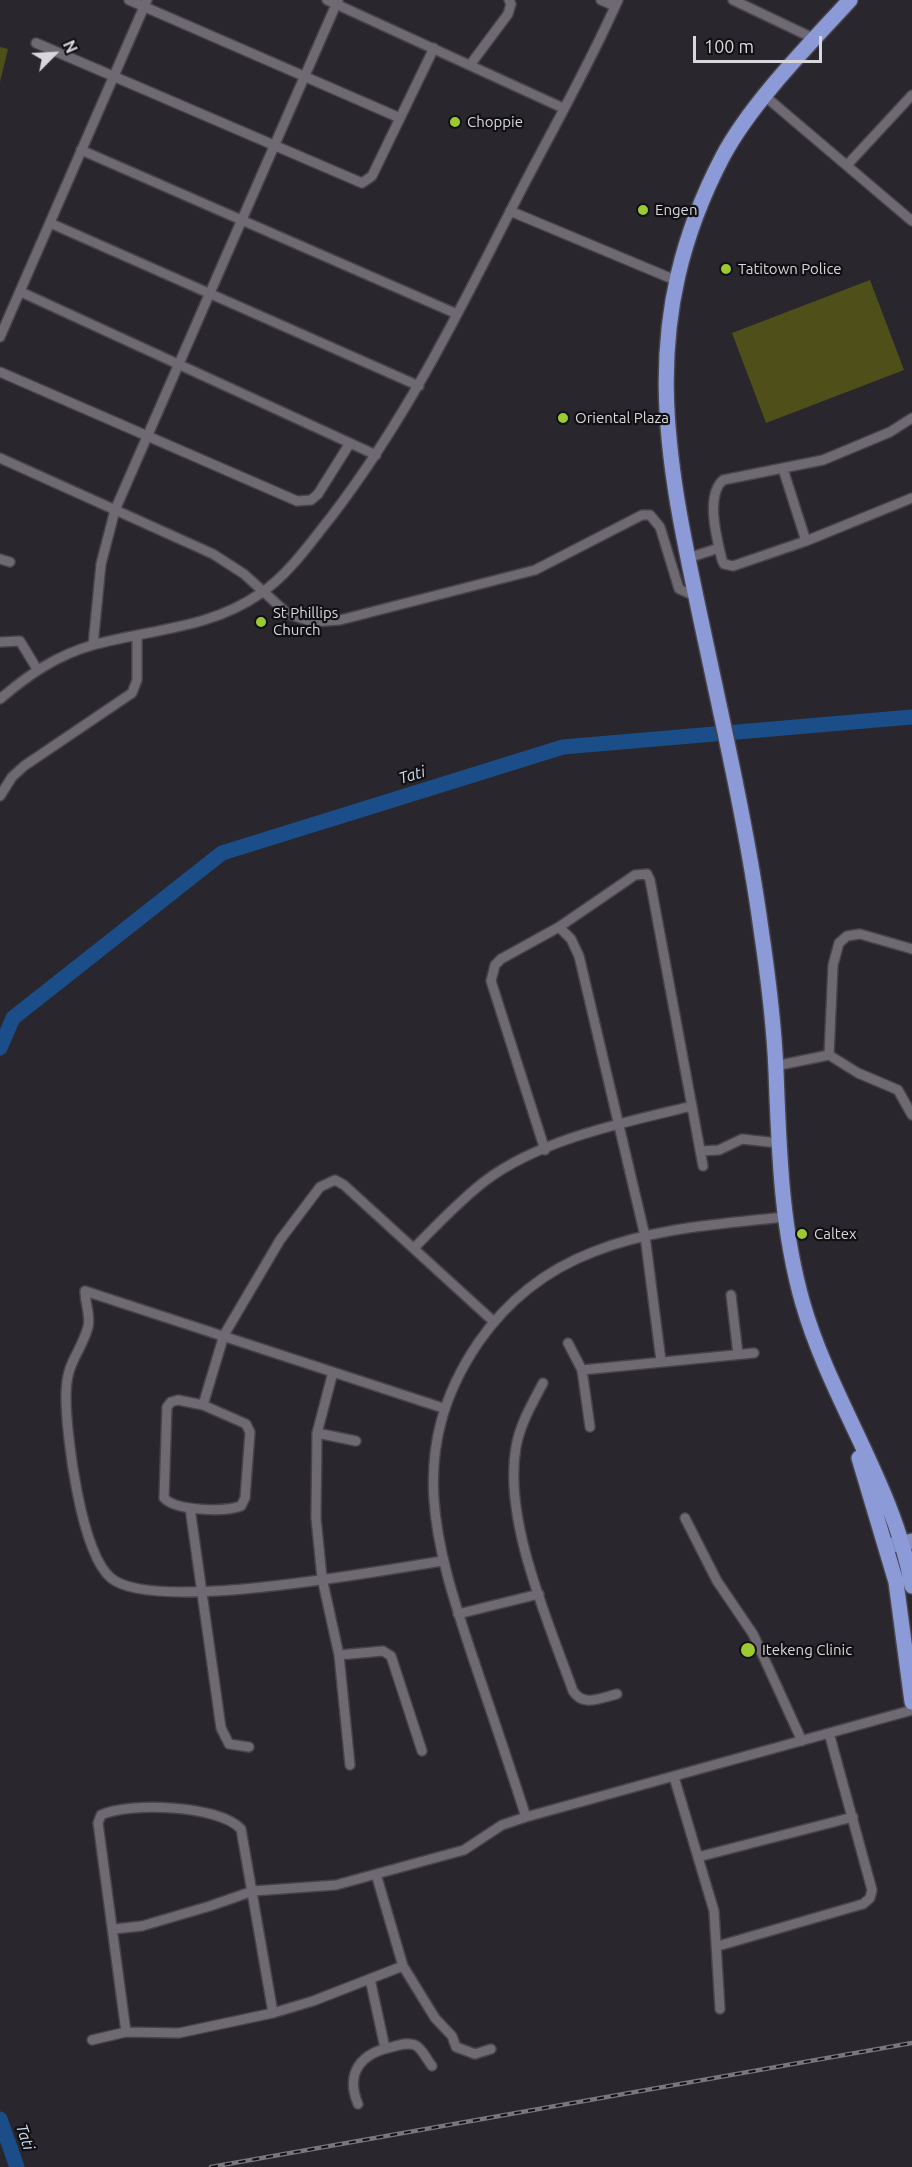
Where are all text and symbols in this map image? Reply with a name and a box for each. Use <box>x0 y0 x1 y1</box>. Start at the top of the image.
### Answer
north arrow <box>24 24 84 84</box>
scale bar <box>696 24 825 62</box>
text: 100 m <box>704 36 754 56</box>
text: N <box>60 38 81 56</box>
place label: Choppie <box>467 113 523 131</box>
marker: Choppie <box>448 115 462 129</box>
place label: Engen <box>655 201 697 219</box>
marker: Engen <box>636 203 650 217</box>
place label: Tatitown Police <box>738 260 842 278</box>
marker: Tatitown Police <box>719 262 733 276</box>
place label: Oriental Plaza <box>575 409 669 427</box>
marker: Oriental Plaza <box>556 411 570 425</box>
place label: St Phillips Church <box>273 604 338 639</box>
marker: St Phillips Church <box>254 615 268 629</box>
water label: Tati <box>397 762 427 788</box>
place label: Caltex <box>814 1225 857 1243</box>
marker: Caltex <box>795 1227 809 1241</box>
marker: Itekeng Clinic <box>739 1641 757 1659</box>
place label: Itekeng Clinic <box>762 1641 852 1659</box>
water label: Tati <box>12 2121 38 2153</box>

